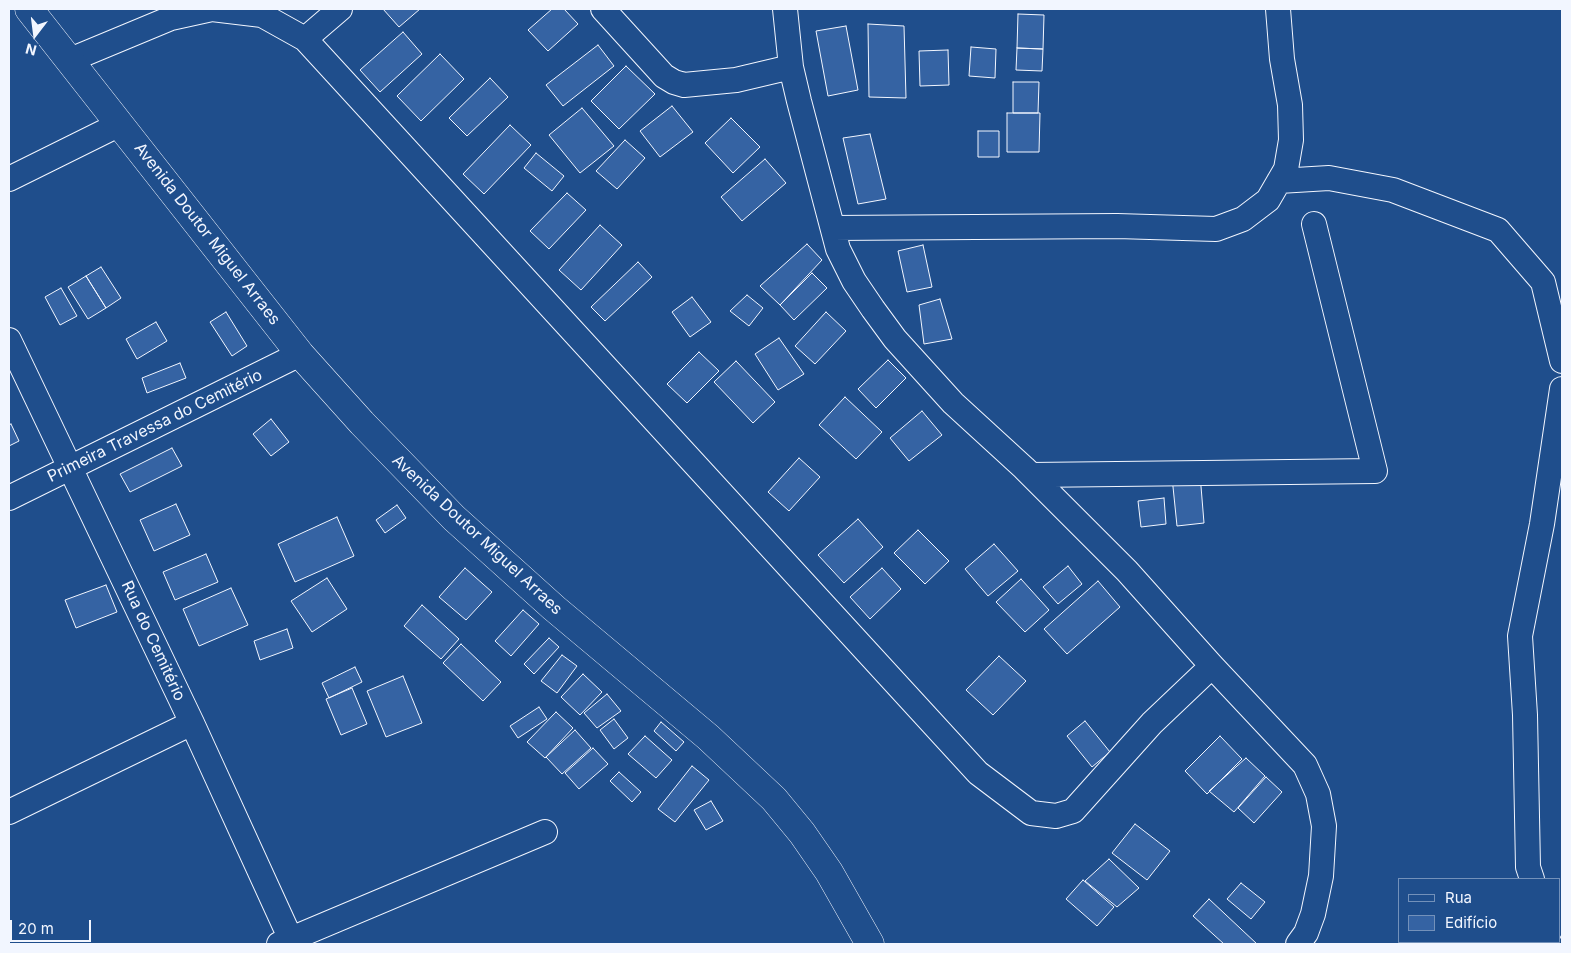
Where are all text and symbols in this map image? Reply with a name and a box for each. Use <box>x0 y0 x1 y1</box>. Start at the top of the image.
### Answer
north arrow <box>10 10 60 60</box>
text: N <box>24 40 38 60</box>
street label: Avenida Doutor Miguel Arraes <box>130 139 284 329</box>
street label: Primeira Travessa do Cemitério <box>44 366 266 486</box>
street label: Avenida Doutor Miguel Arraes <box>388 451 566 619</box>
street label: Rua do Cemitério <box>117 578 189 704</box>
legend <box>1398 878 1561 943</box>
text: Rua <box>1445 888 1472 907</box>
scale bar <box>12 910 94 942</box>
text: Edifício <box>1445 913 1497 932</box>
text: 20 m <box>18 919 54 938</box>

